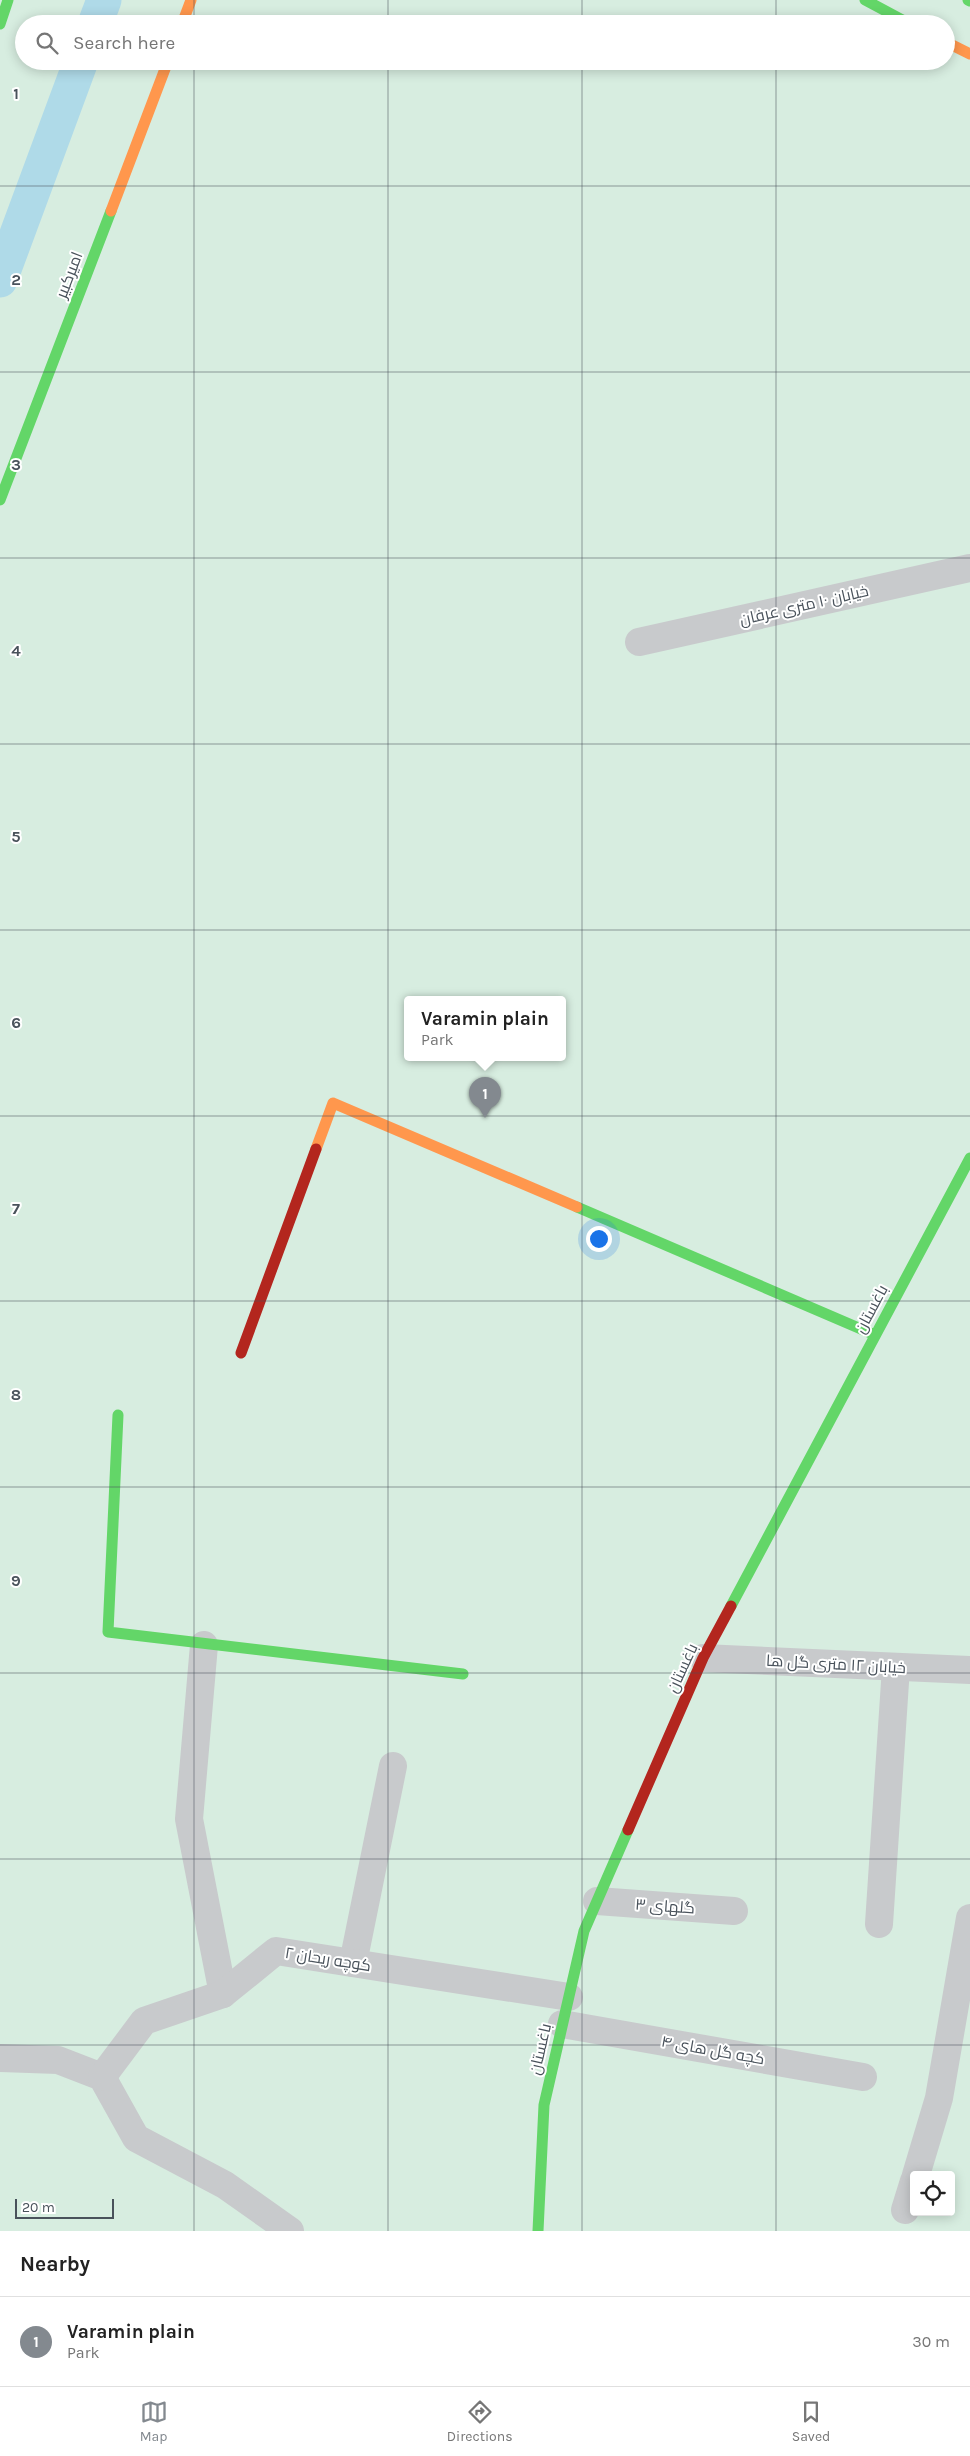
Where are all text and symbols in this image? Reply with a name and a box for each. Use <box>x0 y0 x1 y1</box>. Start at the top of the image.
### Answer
search box <box>15 15 955 70</box>
icon: search <box>33 29 61 57</box>
text: Search here <box>73 32 175 54</box>
text: 1 <box>13 84 19 103</box>
street label: امیرکبیر <box>51 249 87 302</box>
text: 2 <box>11 270 21 289</box>
text: 3 <box>11 455 21 474</box>
street label: خیابان ۱۰ متری عرفان <box>738 581 871 630</box>
text: 4 <box>11 641 21 660</box>
text: 5 <box>11 827 21 846</box>
popup <box>404 996 566 1061</box>
text: Varamin plain <box>421 1008 549 1030</box>
text: 6 <box>11 1013 21 1032</box>
text: Park <box>421 1030 454 1049</box>
pin: 1 <box>469 1077 501 1118</box>
text: 7 <box>12 1199 20 1218</box>
your location <box>586 1226 612 1252</box>
street label: باغستان <box>850 1281 893 1337</box>
text: 8 <box>11 1385 21 1404</box>
text: 9 <box>11 1571 21 1590</box>
street label: باغستان <box>662 1640 703 1696</box>
street label: خیابان ۱۲ متری گل ها <box>765 1651 906 1678</box>
street label: گلهای ۳ <box>634 1894 696 1919</box>
street label: کوچه ریحان ۲ <box>283 1943 372 1977</box>
street label: باغستان <box>525 2021 556 2077</box>
street label: کچه گل های ۴ <box>659 2032 766 2070</box>
map controls <box>910 2171 955 2216</box>
button: locate <box>910 2171 955 2216</box>
scale bar <box>15 2196 114 2219</box>
text: 20 m <box>22 2199 55 2216</box>
text: Nearby <box>20 2252 90 2276</box>
text: Varamin plain <box>67 2321 195 2343</box>
text: 1 <box>33 2332 39 2351</box>
text: 30 m <box>912 2332 950 2351</box>
text: Park <box>67 2343 99 2362</box>
tab: Map <box>140 2398 168 2445</box>
tab: Directions <box>447 2398 513 2445</box>
tab: Saved <box>792 2398 830 2445</box>

